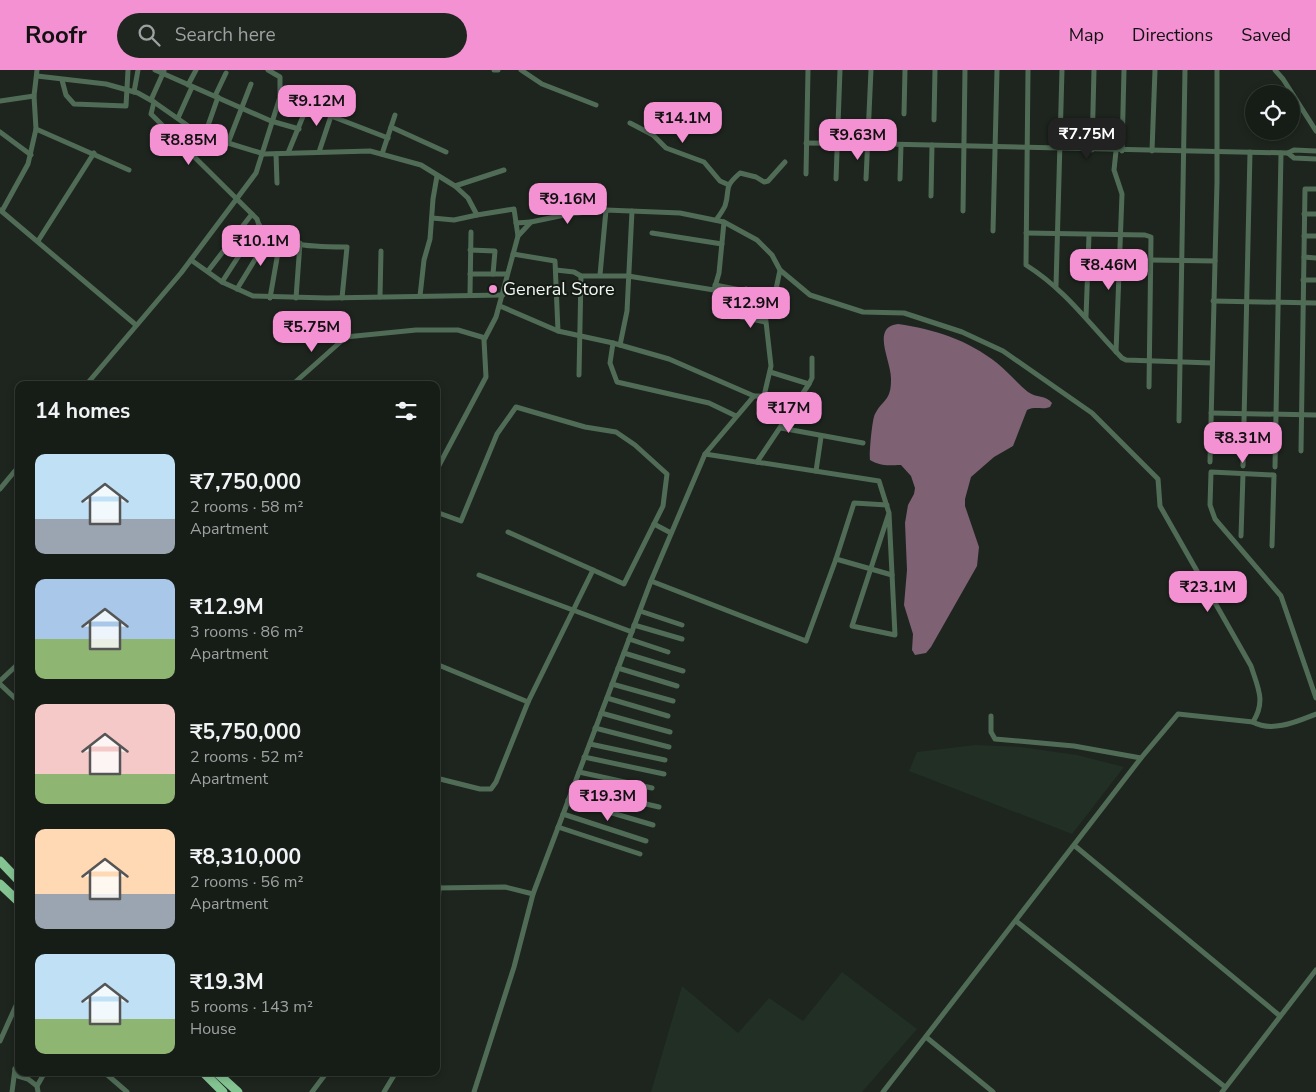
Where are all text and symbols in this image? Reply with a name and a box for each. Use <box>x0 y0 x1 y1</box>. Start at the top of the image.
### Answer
search box <box>117 13 467 58</box>
text: Roofr <box>25 19 87 51</box>
icon: search <box>135 21 163 49</box>
text: Search here <box>175 22 276 48</box>
text: Map <box>1069 23 1104 47</box>
text: Directions <box>1132 23 1213 47</box>
text: Saved <box>1241 23 1291 47</box>
pin: ₹9.12M <box>276 85 358 127</box>
map controls <box>1245 85 1300 140</box>
button: locate <box>1245 85 1300 140</box>
text: ₹9.12M <box>289 90 345 112</box>
pin: ₹14.1M <box>642 102 724 144</box>
text: ₹14.1M <box>655 107 711 129</box>
pin: ₹9.63M <box>817 118 899 161</box>
pin: ₹7.75M <box>1046 118 1128 160</box>
text: ₹7.75M <box>1059 123 1115 145</box>
pin: ₹8.85M <box>148 124 230 166</box>
text: ₹9.63M <box>830 124 886 146</box>
text: ₹8.85M <box>161 129 217 151</box>
pin: ₹9.16M <box>527 182 609 225</box>
text: ₹9.16M <box>540 188 596 210</box>
pin: ₹10.1M <box>220 224 302 267</box>
text: ₹10.1M <box>233 230 289 252</box>
pin: ₹8.46M <box>1068 248 1150 291</box>
text: ₹8.46M <box>1081 254 1137 276</box>
place label: General Store <box>503 277 614 301</box>
marker: General Store <box>487 283 499 295</box>
pin: ₹12.9M <box>710 286 792 329</box>
text: ₹12.9M <box>723 292 779 314</box>
pin: ₹5.75M <box>271 310 353 353</box>
text: ₹5.75M <box>284 316 340 338</box>
pin: ₹17M <box>759 392 819 434</box>
text: 14 homes <box>35 397 130 425</box>
icon: filters <box>392 397 420 425</box>
text: ₹17M <box>768 397 810 419</box>
pin: ₹8.31M <box>1202 422 1284 464</box>
text: ₹8.31M <box>1215 427 1271 449</box>
text: ₹7,750,000 <box>190 468 301 496</box>
icon: home <box>75 474 135 534</box>
text: 2 rooms · 58 m² <box>190 496 303 518</box>
text: Apartment <box>190 518 268 540</box>
pin: ₹23.1M <box>1167 570 1249 613</box>
text: ₹23.1M <box>1180 576 1236 598</box>
text: ₹12.9M <box>190 593 264 621</box>
icon: home <box>75 599 135 659</box>
text: 3 rooms · 86 m² <box>190 621 303 643</box>
text: Apartment <box>190 643 268 665</box>
text: ₹5,750,000 <box>190 718 301 746</box>
icon: home <box>75 724 135 784</box>
text: 2 rooms · 52 m² <box>190 746 303 768</box>
text: Apartment <box>190 768 268 790</box>
pin: ₹19.3M <box>567 780 649 822</box>
text: ₹19.3M <box>580 785 636 807</box>
text: ₹8,310,000 <box>190 843 301 871</box>
icon: home <box>75 849 135 909</box>
text: 2 rooms · 56 m² <box>190 871 303 893</box>
text: Apartment <box>190 893 268 915</box>
text: ₹19.3M <box>190 968 264 996</box>
icon: home <box>75 974 135 1034</box>
text: 5 rooms · 143 m² <box>190 996 313 1018</box>
text: House <box>190 1018 236 1040</box>

